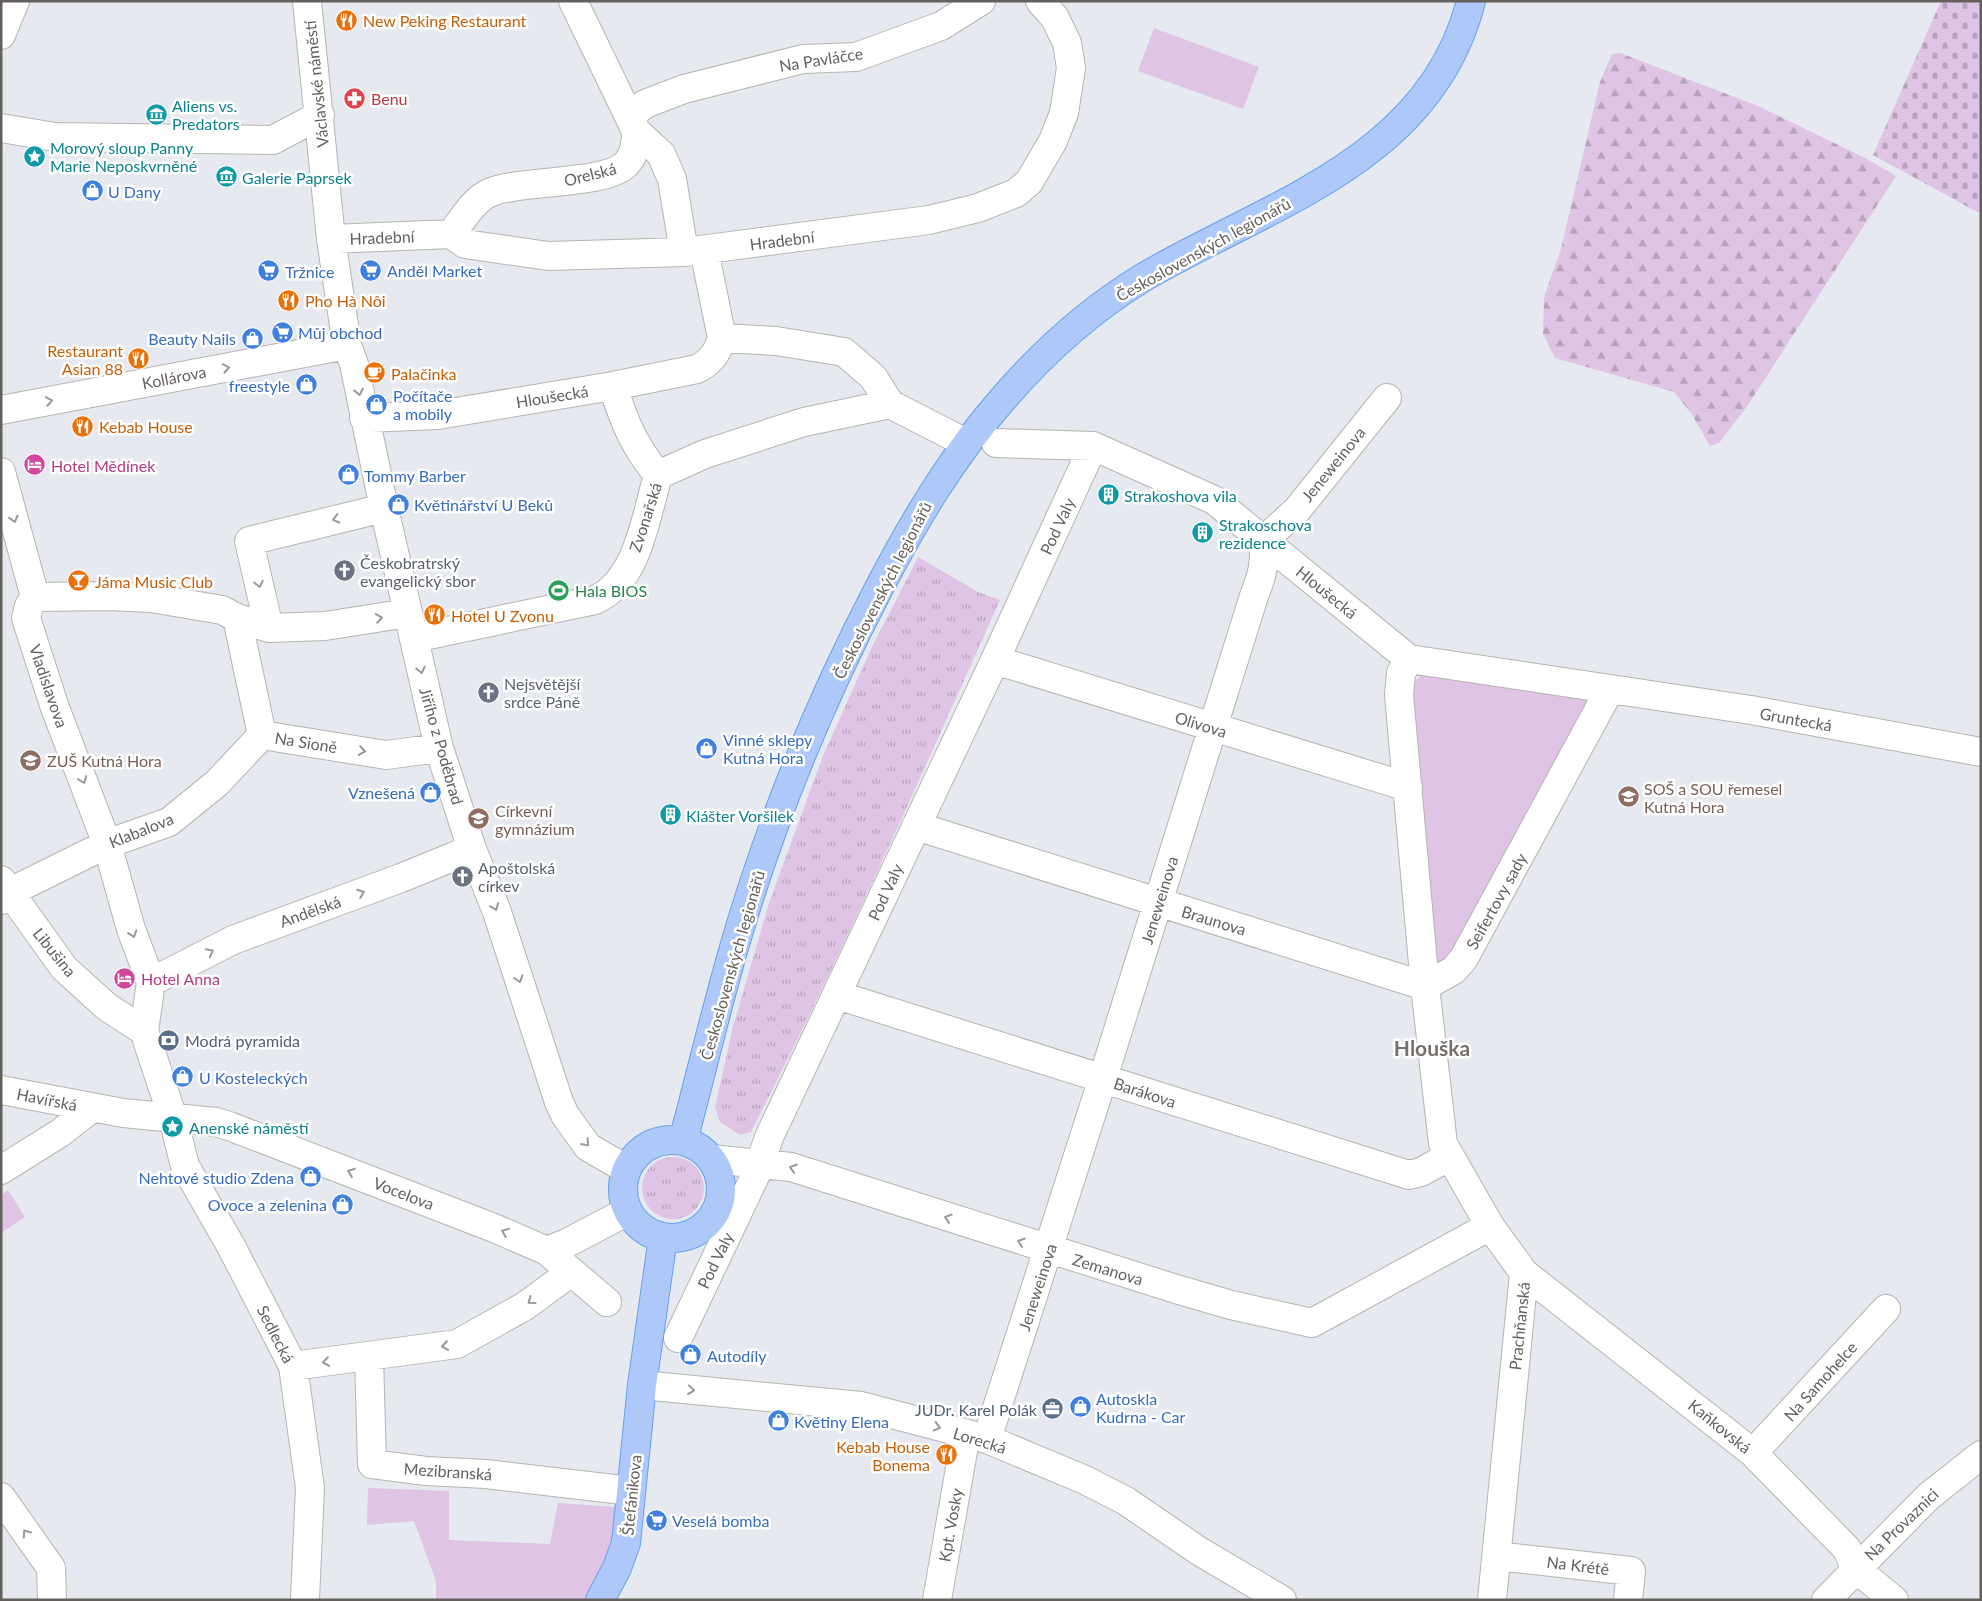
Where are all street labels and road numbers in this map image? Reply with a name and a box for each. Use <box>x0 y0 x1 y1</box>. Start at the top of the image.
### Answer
street label: Václavské náměstí <box>300 19 332 148</box>
street label: Na Pavláčce <box>778 43 864 75</box>
street label: Orelská <box>562 158 618 190</box>
street label: Československých legionářů <box>1112 193 1294 305</box>
street label: Hradební <box>349 226 416 248</box>
street label: Hradební <box>749 226 817 253</box>
street label: Kollárova <box>140 361 208 393</box>
street label: Hloušecká <box>514 381 590 411</box>
street label: Jeneweinova <box>1297 423 1369 505</box>
street label: Zvonařská <box>625 480 665 554</box>
street label: Pod Valy <box>1036 494 1079 557</box>
street label: Československých legionářů <box>829 498 935 682</box>
street label: Hloušecká <box>1293 562 1361 622</box>
street label: Vladislavova <box>26 642 72 730</box>
street label: Jiřího z Poděbrad <box>416 685 468 807</box>
street label: Gruntecká <box>1758 703 1834 735</box>
street label: Olivova <box>1173 707 1229 741</box>
street label: Na Sioně <box>273 728 339 756</box>
street label: Klabalova <box>106 808 176 852</box>
street label: Seifertovy sady <box>1462 849 1531 953</box>
street label: Jeneweinova <box>1137 854 1181 946</box>
street label: Pod Valy <box>864 860 907 923</box>
street label: Československých legionářů <box>696 868 768 1062</box>
street label: Andělská <box>277 891 343 931</box>
street label: Braunova <box>1179 901 1249 939</box>
street label: Libušina <box>29 924 81 980</box>
street label: Barákova <box>1111 1073 1179 1111</box>
street label: Havířská <box>15 1084 79 1114</box>
street label: Vocelova <box>371 1173 437 1213</box>
street label: Pod Valy <box>693 1228 737 1291</box>
street label: Jeneweinova <box>1014 1241 1060 1333</box>
street label: Zemanova <box>1070 1249 1146 1289</box>
street label: Prachňanská <box>1505 1281 1533 1371</box>
street label: Sedlecká <box>253 1302 299 1366</box>
street label: Na Samohelce <box>1780 1338 1860 1424</box>
street label: Kaňkovská <box>1685 1395 1755 1457</box>
street label: Lorecká <box>951 1423 1009 1457</box>
street label: Štefánikova <box>617 1454 645 1536</box>
street label: Mezibranská <box>403 1458 493 1484</box>
street label: Na Provaznici <box>1860 1484 1942 1564</box>
street label: Kpt. Vosky <box>934 1486 966 1563</box>
street label: Na Krétě <box>1546 1552 1610 1578</box>

